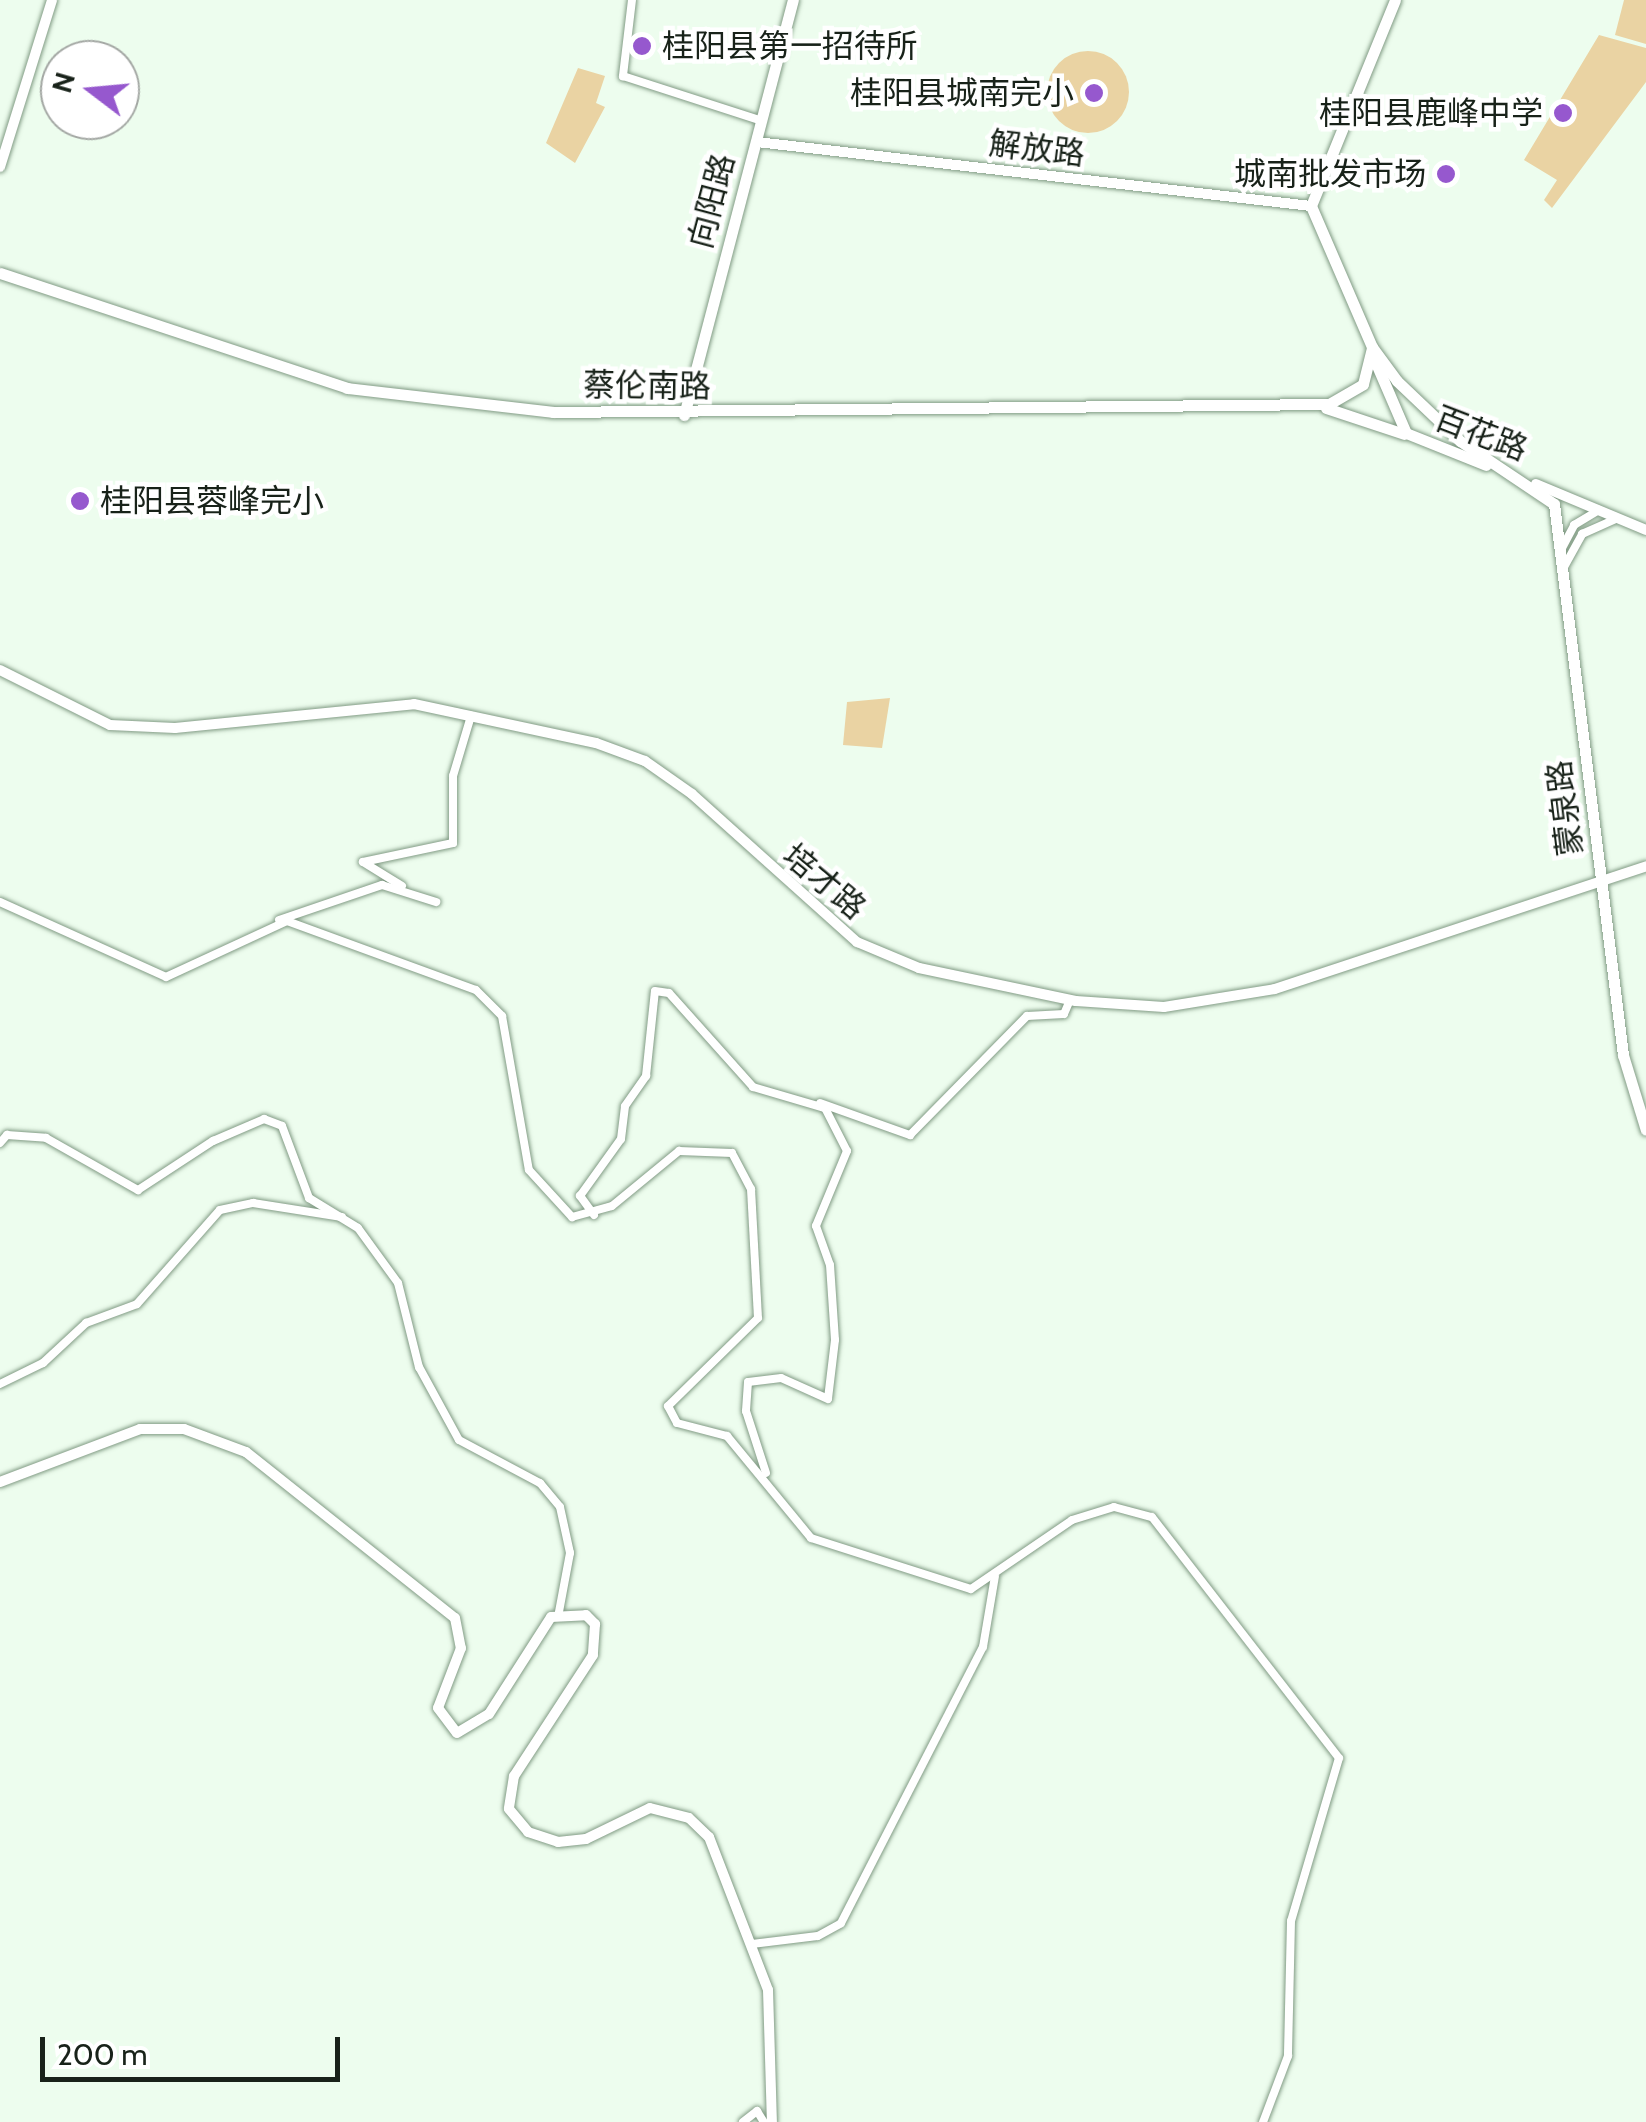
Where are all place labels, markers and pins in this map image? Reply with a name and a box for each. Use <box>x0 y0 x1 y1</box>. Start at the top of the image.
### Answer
place label: 桂阳县第一招待所 <box>662 27 918 65</box>
marker: 桂阳县第一招待所 <box>631 35 653 57</box>
place label: 桂阳县城南完小 <box>850 74 1074 112</box>
marker: 桂阳县城南完小 <box>1083 82 1105 104</box>
place label: 桂阳县鹿峰中学 <box>1319 94 1543 132</box>
marker: 桂阳县鹿峰中学 <box>1552 102 1574 124</box>
place label: 城南批发市场 <box>1234 155 1426 193</box>
marker: 城南批发市场 <box>1435 163 1457 185</box>
place label: 桂阳县蓉峰完小 <box>100 482 324 520</box>
marker: 桂阳县蓉峰完小 <box>69 490 91 512</box>

